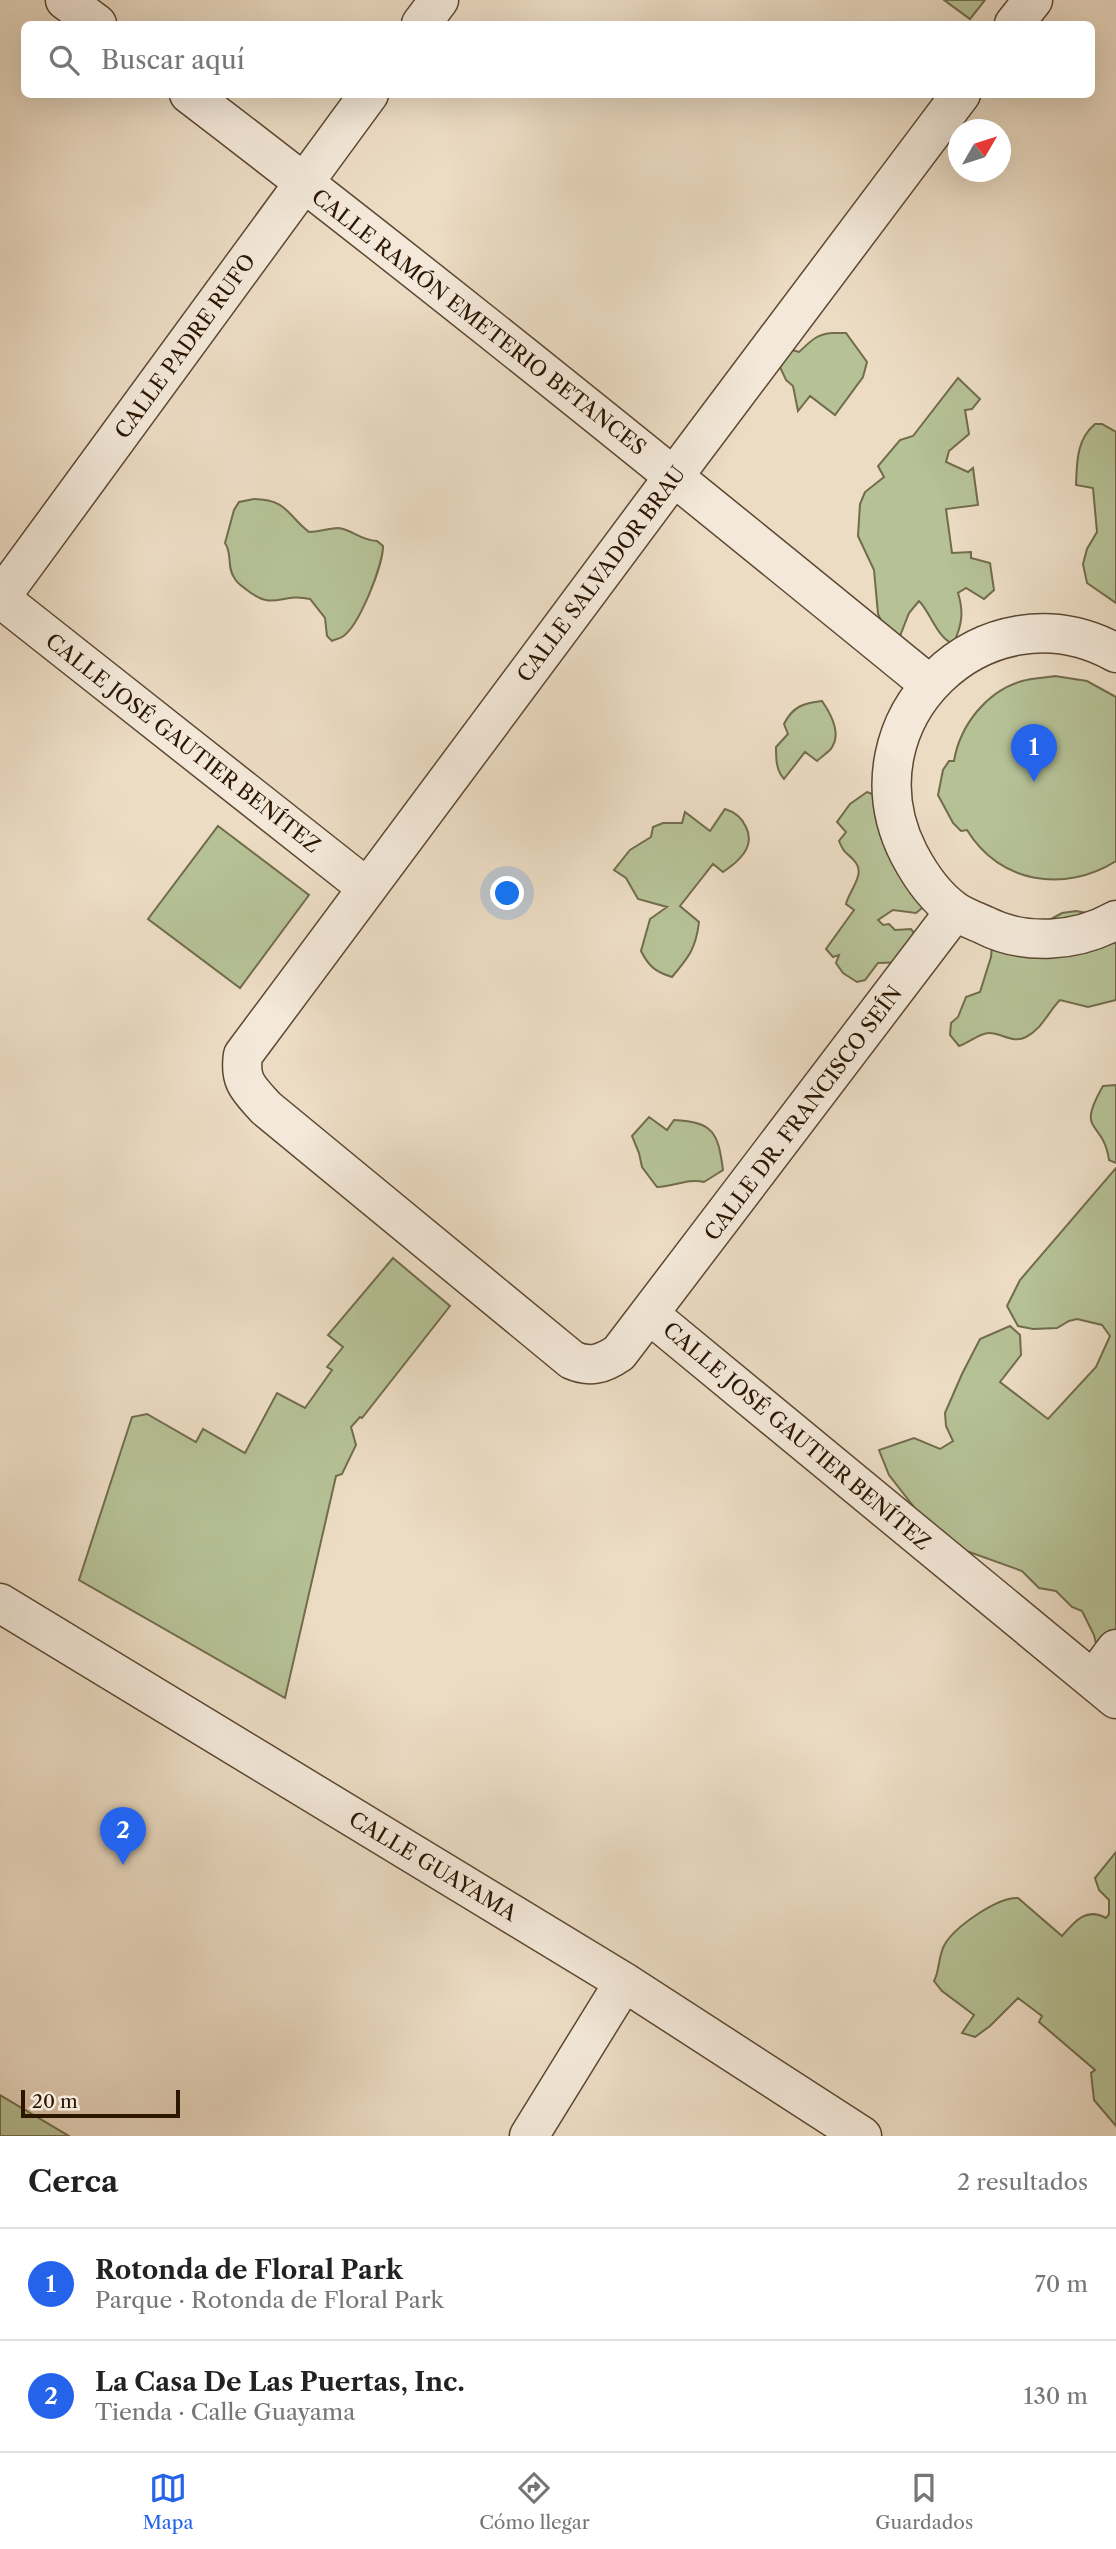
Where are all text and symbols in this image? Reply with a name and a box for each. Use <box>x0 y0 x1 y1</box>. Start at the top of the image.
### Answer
search box <box>21 21 1095 98</box>
icon: search <box>45 41 83 79</box>
text: Buscar aquí <box>101 44 245 76</box>
north arrow <box>948 119 1011 182</box>
street label: CALLE RAMÓN EMETERIO BETANCES <box>307 184 651 460</box>
street label: CALLE PADRE RUFO <box>110 249 260 443</box>
street label: CALLE SALVADOR BRAU <box>512 461 690 687</box>
street label: CALLE JOSÉ GAUTIER BENÍTEZ <box>41 628 325 858</box>
pin: 1 <box>1011 724 1057 782</box>
your location <box>490 876 524 910</box>
street label: CALLE DR. FRANCISCO SEÍN <box>699 981 907 1245</box>
street label: CALLE JOSÉ GAUTIER BENÍTEZ <box>658 1317 936 1555</box>
street label: CALLE GUAYAMA <box>345 1806 522 1926</box>
pin: 2 <box>100 1807 146 1865</box>
scale bar <box>21 2087 180 2119</box>
text: 20 m <box>32 2090 78 2113</box>
text: Cerca <box>28 2163 118 2200</box>
text: 2 resultados <box>957 2168 1088 2196</box>
text: Rotonda de Floral Park <box>95 2254 403 2286</box>
text: 1 <box>46 2270 56 2298</box>
text: 70 m <box>1035 2270 1088 2298</box>
text: Parque · Rotonda de Floral Park <box>95 2286 444 2314</box>
text: La Casa De Las Puertas, Inc. <box>95 2366 465 2398</box>
text: 2 <box>44 2382 58 2410</box>
text: 130 m <box>1024 2382 1088 2410</box>
text: Tienda · Calle Guayama <box>95 2398 355 2426</box>
tab: Mapa <box>143 2469 194 2534</box>
tab: Cómo llegar <box>479 2469 590 2534</box>
tab: Guardados <box>875 2469 973 2534</box>

